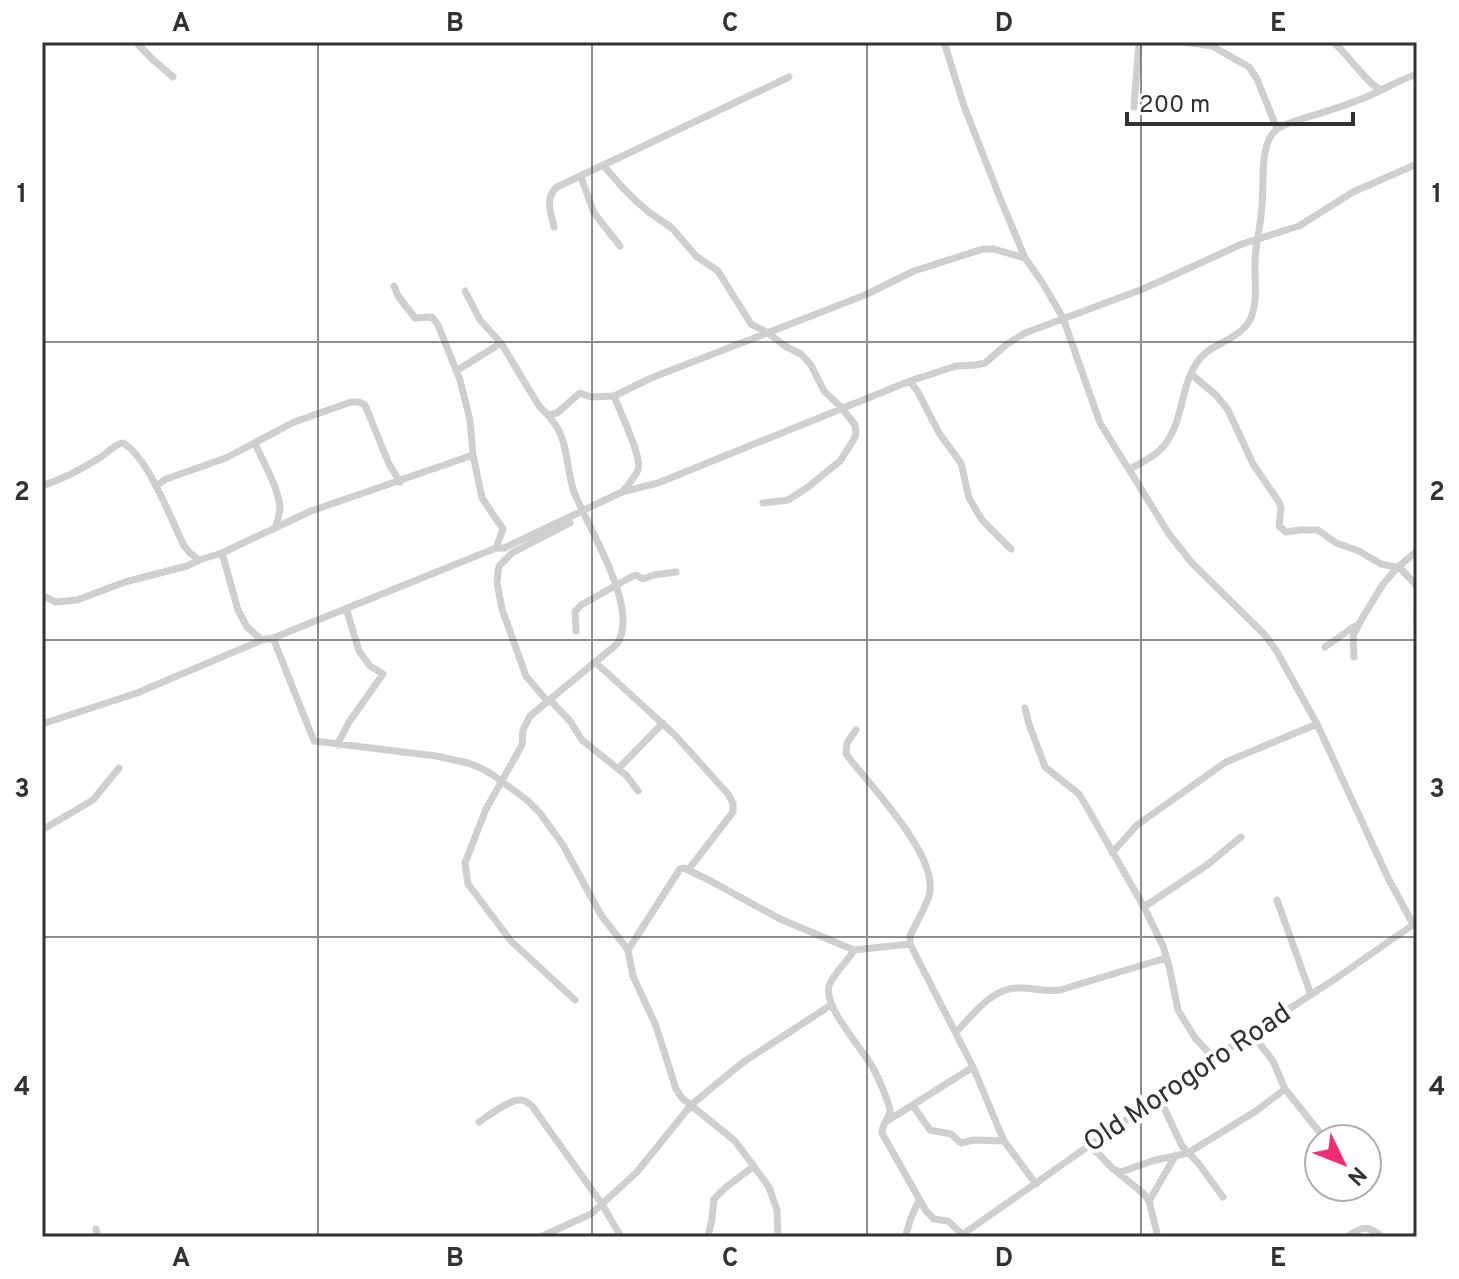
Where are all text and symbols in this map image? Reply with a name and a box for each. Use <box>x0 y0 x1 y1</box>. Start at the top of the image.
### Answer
text: A <box>172 8 190 41</box>
text: B <box>446 8 464 41</box>
text: C <box>722 8 738 41</box>
text: D <box>995 8 1013 41</box>
text: E <box>1270 8 1286 41</box>
scale bar <box>1127 76 1353 126</box>
text: 200 m <box>1139 91 1210 121</box>
text: 1 <box>17 179 27 212</box>
text: 1 <box>1432 179 1442 212</box>
text: 2 <box>14 477 30 510</box>
text: 2 <box>1429 477 1445 510</box>
text: 3 <box>14 774 30 807</box>
text: 3 <box>1429 774 1445 807</box>
street label: Old Morogoro Road <box>1077 996 1299 1162</box>
text: 4 <box>14 1072 30 1105</box>
text: 4 <box>1429 1072 1445 1105</box>
north arrow <box>1303 1123 1383 1203</box>
text: N <box>1341 1160 1371 1190</box>
text: A <box>172 1243 190 1276</box>
text: B <box>446 1243 464 1276</box>
text: C <box>722 1243 738 1276</box>
text: D <box>995 1243 1013 1276</box>
text: E <box>1270 1243 1286 1276</box>

